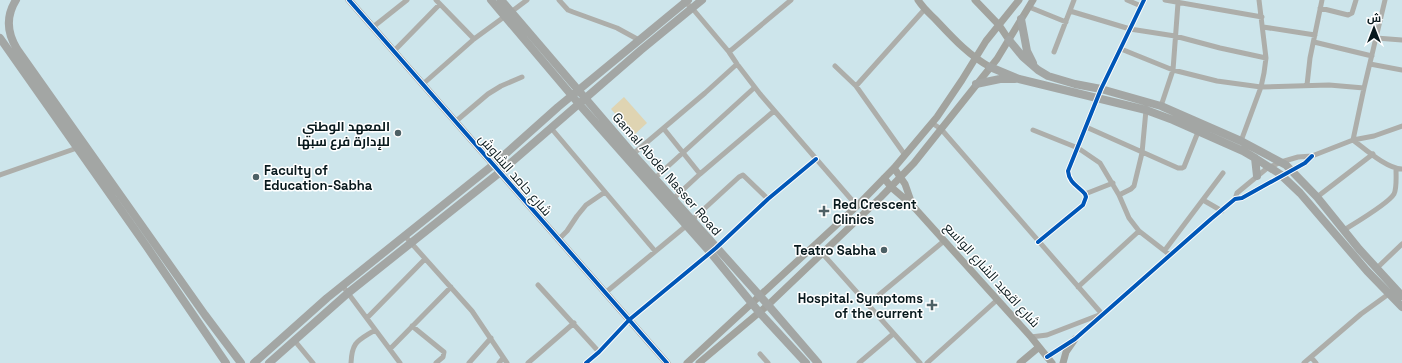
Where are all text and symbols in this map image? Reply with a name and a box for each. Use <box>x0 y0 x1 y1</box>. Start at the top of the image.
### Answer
north arrow <box>1354 8 1394 48</box>
text: ش <box>1367 11 1381 25</box>
street label: Gamal Abdel Nasser Road <box>609 109 725 239</box>
place label: المعهد الوطني للإدارة فرع سبها <box>297 118 390 150</box>
marker: المعهد الوطني للإدارة فرع سبها <box>393 128 403 138</box>
street label: شارع حامد الشاوش <box>475 131 555 219</box>
place label: Faculty of Education-Sabha <box>264 162 373 194</box>
marker: Faculty of Education-Sabha <box>251 172 261 182</box>
place label: Red Crescent Clinics <box>833 196 917 228</box>
marker: Red Crescent Clinics <box>818 205 830 217</box>
street label: شارع اقعيد الشارع الواسع <box>940 219 1044 331</box>
place label: Teatro Sabha <box>794 242 876 259</box>
marker: Teatro Sabha <box>879 245 889 255</box>
place label: Hospital. Symptoms of the current <box>798 290 923 322</box>
marker: Hospital. Symptoms of the current <box>926 299 938 311</box>

